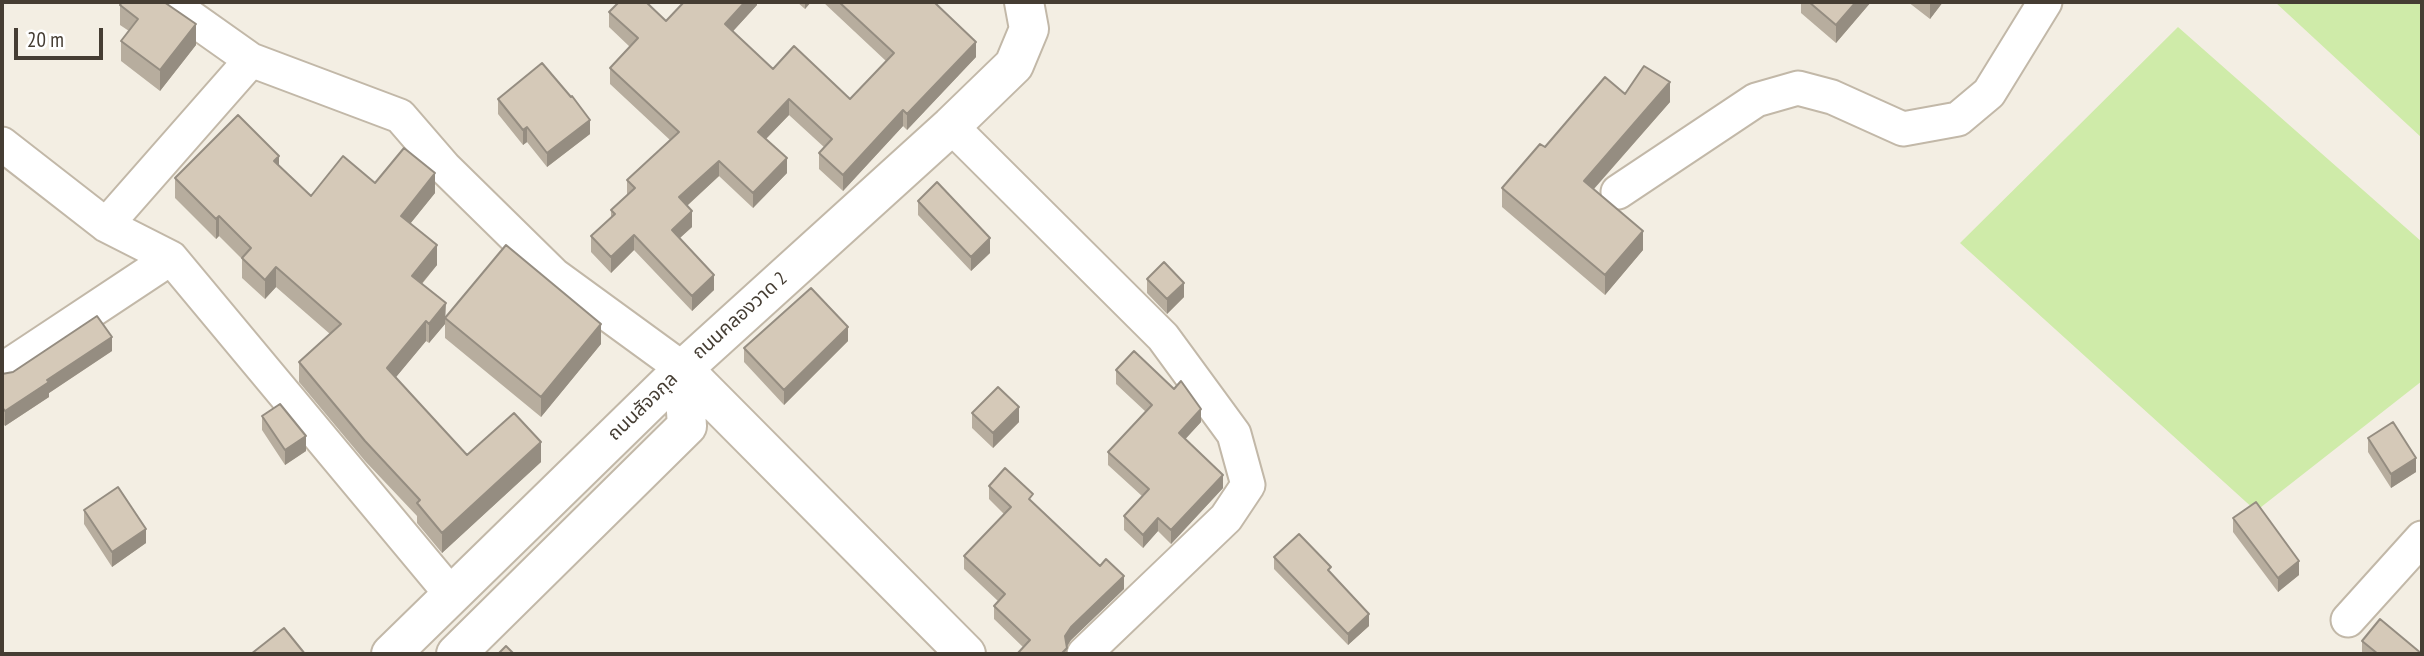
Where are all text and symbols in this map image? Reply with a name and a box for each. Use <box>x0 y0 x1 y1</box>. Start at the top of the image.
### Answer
scale bar <box>18 14 107 58</box>
text: 20 m <box>27 26 64 53</box>
street label: ถนนคลองวาด 2 <box>688 267 792 365</box>
street label: ถนนสัจจกุล <box>603 368 683 446</box>

